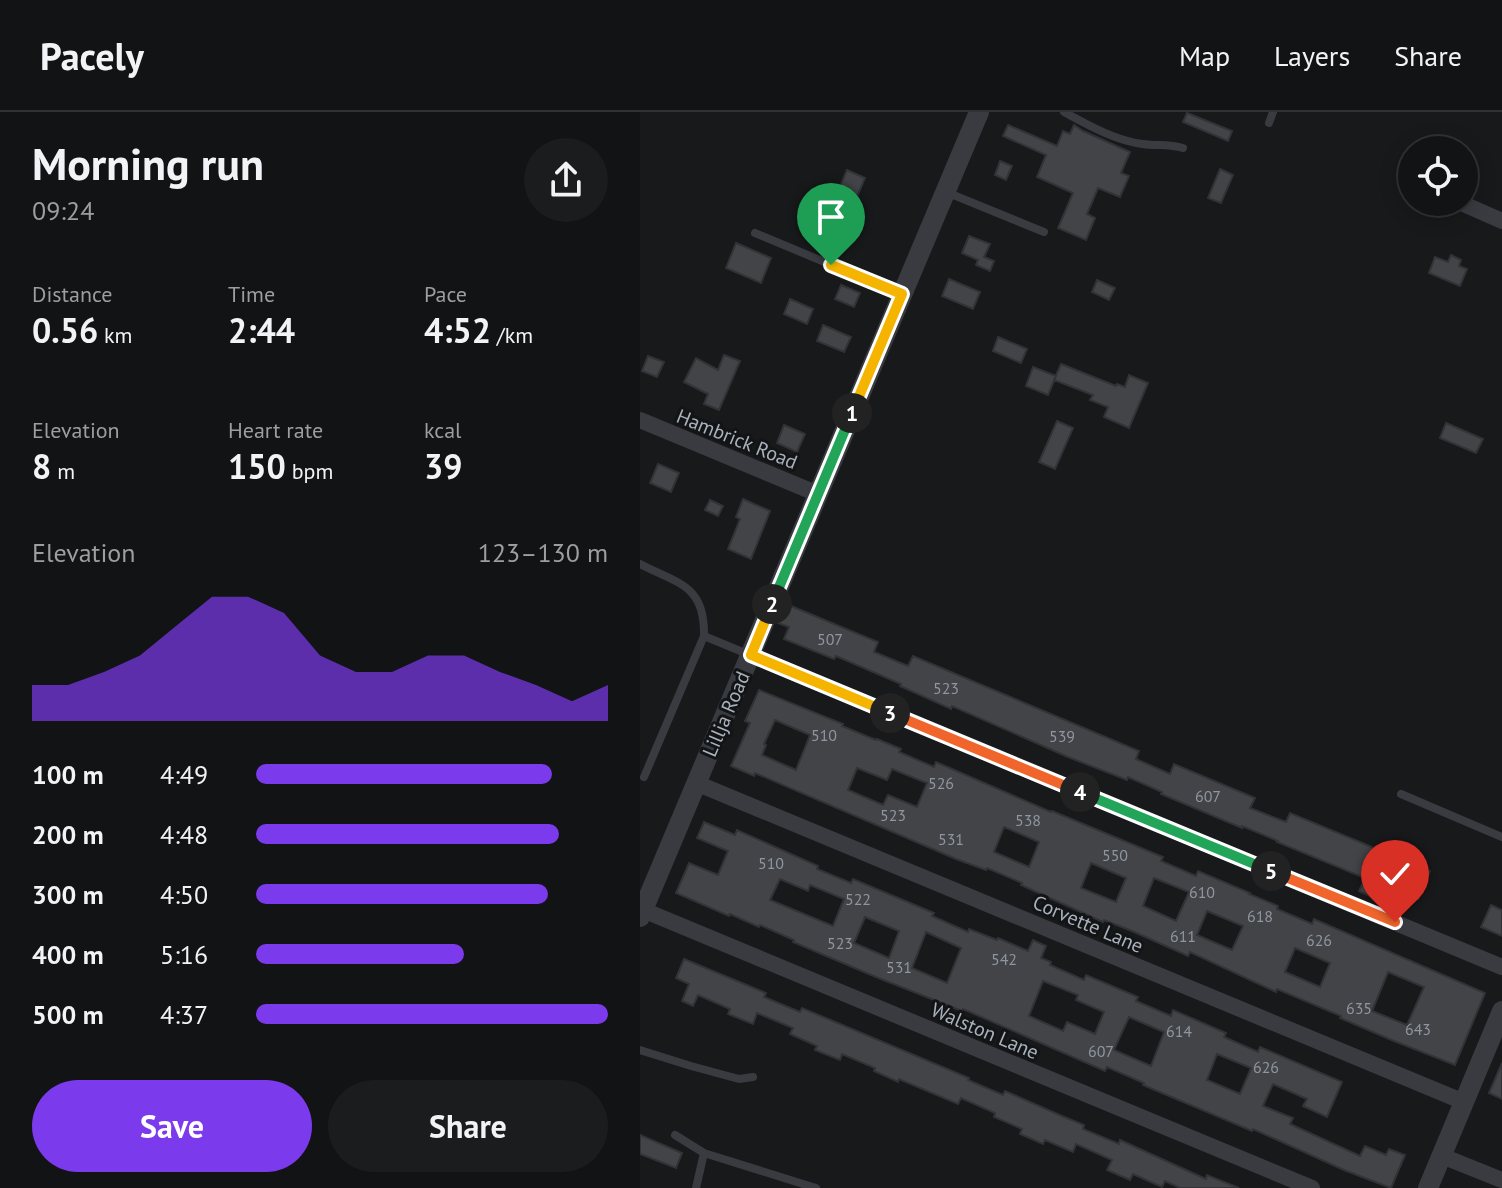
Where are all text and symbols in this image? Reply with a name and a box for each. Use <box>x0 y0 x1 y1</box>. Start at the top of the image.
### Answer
text: Pacely <box>40 31 144 80</box>
text: Map <box>1179 37 1230 74</box>
text: Layers <box>1274 37 1350 74</box>
text: Share <box>1394 37 1462 74</box>
text: Morning run <box>32 135 264 192</box>
map controls <box>1398 136 1478 216</box>
button: locate <box>1398 136 1478 216</box>
button: share <box>524 138 608 222</box>
pin <box>797 183 865 265</box>
text: 09:24 <box>32 194 94 227</box>
icon: arrive <box>809 195 853 239</box>
text: Distance <box>32 280 113 308</box>
text: Time <box>228 280 275 308</box>
text: Pace <box>424 280 467 308</box>
text: 0.56 <box>32 308 98 352</box>
text: 2:44 <box>228 308 295 352</box>
text: 4:52 <box>424 308 491 352</box>
text: km <box>98 321 132 349</box>
text: /km <box>491 321 533 349</box>
pin: 1 <box>832 393 872 433</box>
text: 1 <box>846 399 858 427</box>
street label: Hambrick Road <box>673 403 801 475</box>
text: Elevation <box>32 416 120 444</box>
text: Heart rate <box>228 416 323 444</box>
text: kcal <box>424 416 462 444</box>
text: 8 <box>32 444 51 488</box>
text: 150 <box>228 444 286 488</box>
text: 39 <box>424 444 463 488</box>
text: m <box>51 457 75 485</box>
text: bpm <box>286 457 333 485</box>
text: Elevation <box>32 536 136 569</box>
text: 123–130 m <box>478 536 608 569</box>
pin: 2 <box>752 584 792 624</box>
text: 2 <box>766 590 778 618</box>
house number: 507 <box>817 629 843 649</box>
street label: Lillja Road <box>696 667 756 761</box>
house number: 523 <box>933 678 959 698</box>
pin: 3 <box>870 693 910 733</box>
text: 3 <box>884 699 896 727</box>
house number: 510 <box>811 725 837 745</box>
house number: 539 <box>1049 726 1075 746</box>
text: 100 m <box>32 758 104 791</box>
text: 4:49 <box>160 758 208 791</box>
pin: 4 <box>1060 772 1100 812</box>
house number: 526 <box>928 773 954 793</box>
text: 4 <box>1074 778 1086 806</box>
house number: 607 <box>1195 786 1221 806</box>
house number: 523 <box>880 805 906 825</box>
house number: 538 <box>1015 810 1041 830</box>
text: 200 m <box>32 818 104 851</box>
text: 4:48 <box>160 818 208 851</box>
house number: 531 <box>938 829 964 849</box>
pin <box>1361 840 1429 922</box>
house number: 550 <box>1102 845 1128 865</box>
pin: 5 <box>1251 851 1291 891</box>
icon: check <box>1373 852 1417 896</box>
house number: 510 <box>758 853 784 873</box>
text: 5 <box>1265 857 1277 885</box>
text: 300 m <box>32 878 104 911</box>
text: 4:50 <box>160 878 208 911</box>
house number: 610 <box>1189 882 1215 902</box>
house number: 522 <box>845 889 871 909</box>
street label: Corvette Lane <box>1029 889 1147 959</box>
house number: 618 <box>1247 906 1273 926</box>
house number: 611 <box>1170 926 1196 946</box>
house number: 626 <box>1306 930 1332 950</box>
house number: 523 <box>827 933 853 953</box>
text: 400 m <box>32 938 104 971</box>
text: 5:16 <box>160 938 208 971</box>
house number: 542 <box>991 949 1017 969</box>
house number: 531 <box>886 957 912 977</box>
street label: Walston Lane <box>927 997 1043 1065</box>
text: 500 m <box>32 998 104 1031</box>
text: 4:37 <box>160 998 208 1031</box>
house number: 635 <box>1346 998 1372 1018</box>
house number: 643 <box>1405 1019 1431 1039</box>
house number: 614 <box>1166 1021 1192 1041</box>
house number: 607 <box>1088 1041 1114 1061</box>
house number: 626 <box>1253 1057 1279 1077</box>
button: Save <box>32 1080 312 1172</box>
button: Share <box>328 1080 608 1172</box>

